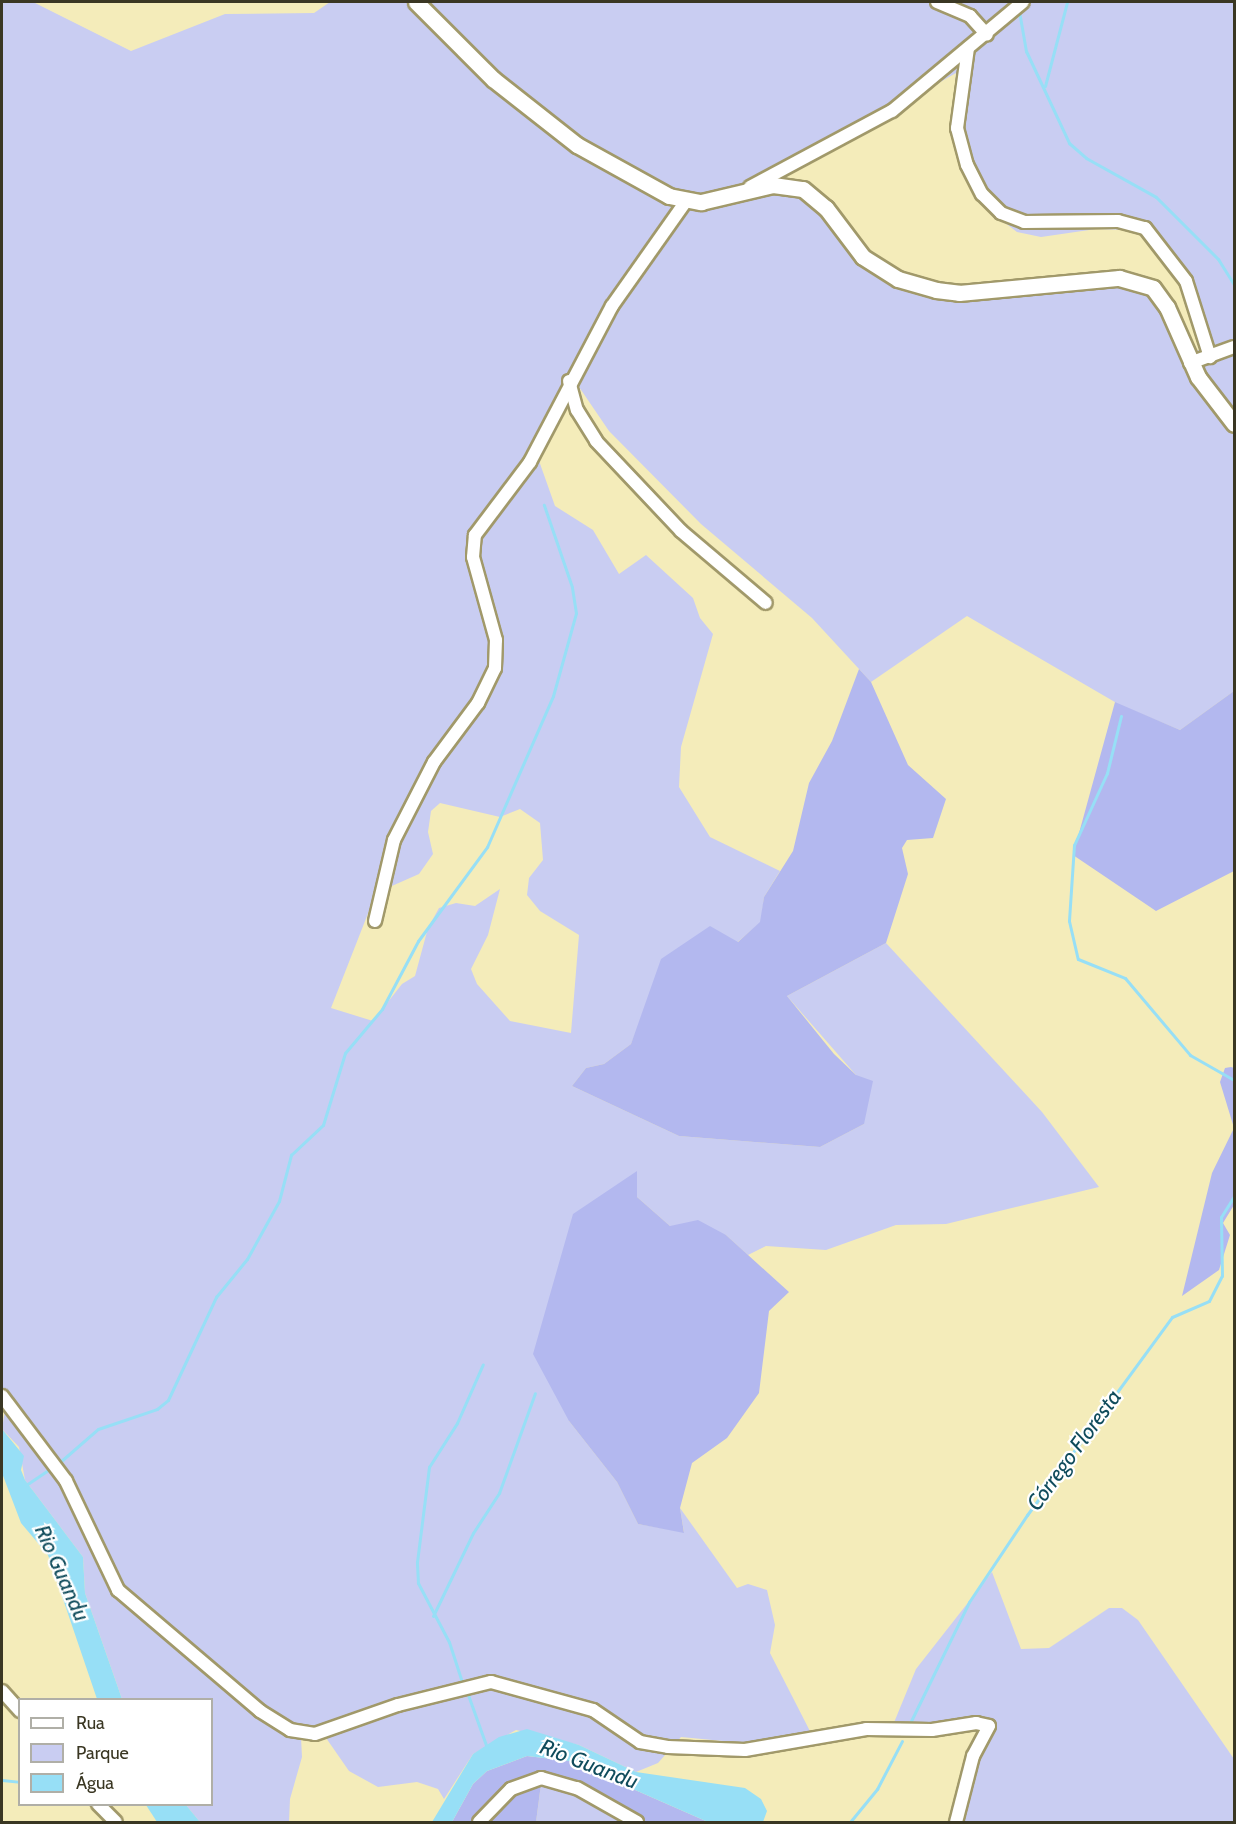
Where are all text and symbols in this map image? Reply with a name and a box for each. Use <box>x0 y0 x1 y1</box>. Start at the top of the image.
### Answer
water label: Córrego Floresta <box>1021 1384 1127 1516</box>
water label: Rio Guandu <box>29 1521 95 1625</box>
legend <box>18 1698 213 1806</box>
text: Rua <box>76 1712 105 1734</box>
water label: Rio Guandu <box>536 1733 642 1795</box>
text: Parque <box>76 1742 129 1764</box>
text: Água <box>76 1772 114 1794</box>

